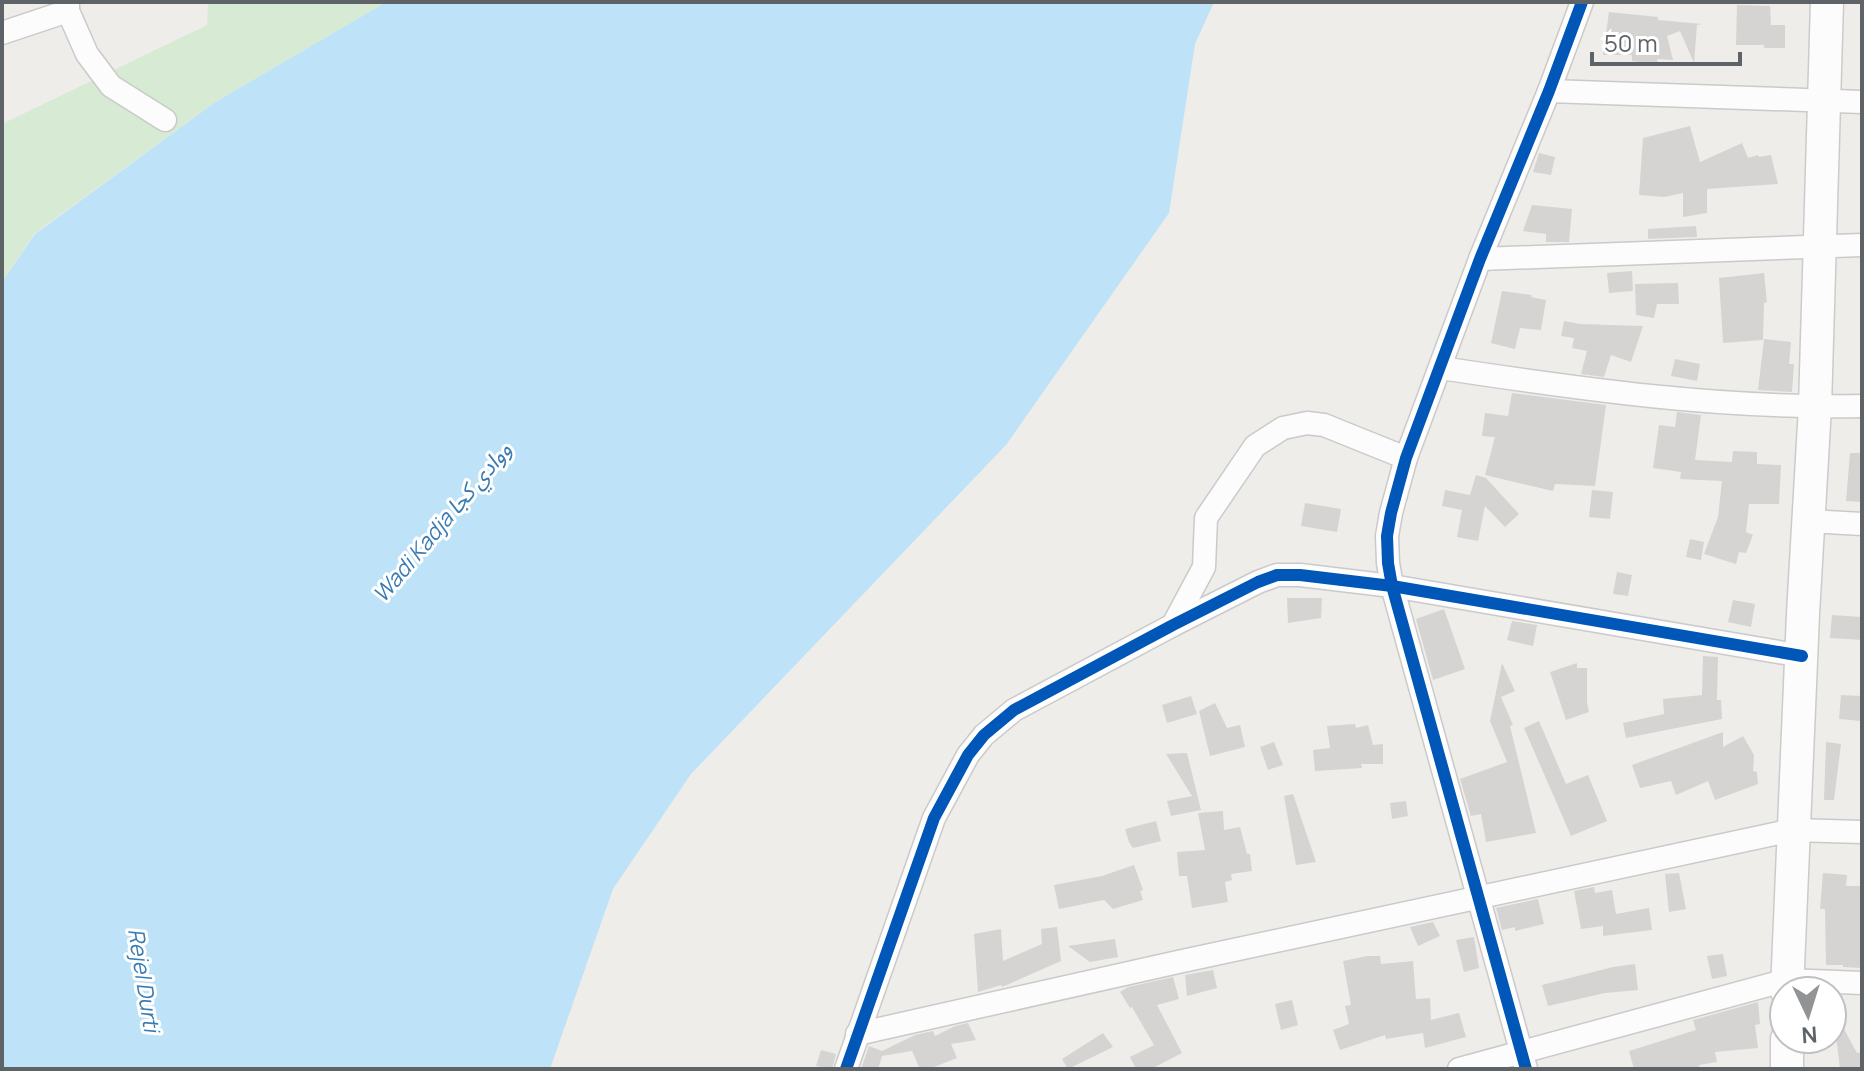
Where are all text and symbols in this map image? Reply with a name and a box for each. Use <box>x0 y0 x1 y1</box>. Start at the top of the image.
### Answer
scale bar <box>1592 16 1740 66</box>
text: 50 m <box>1604 26 1658 59</box>
water label: Wadi Kadja ووادي كجا <box>366 435 521 611</box>
water label: Rejel Durti <box>121 926 167 1037</box>
north arrow <box>1768 975 1848 1055</box>
text: N <box>1800 1019 1818 1050</box>

